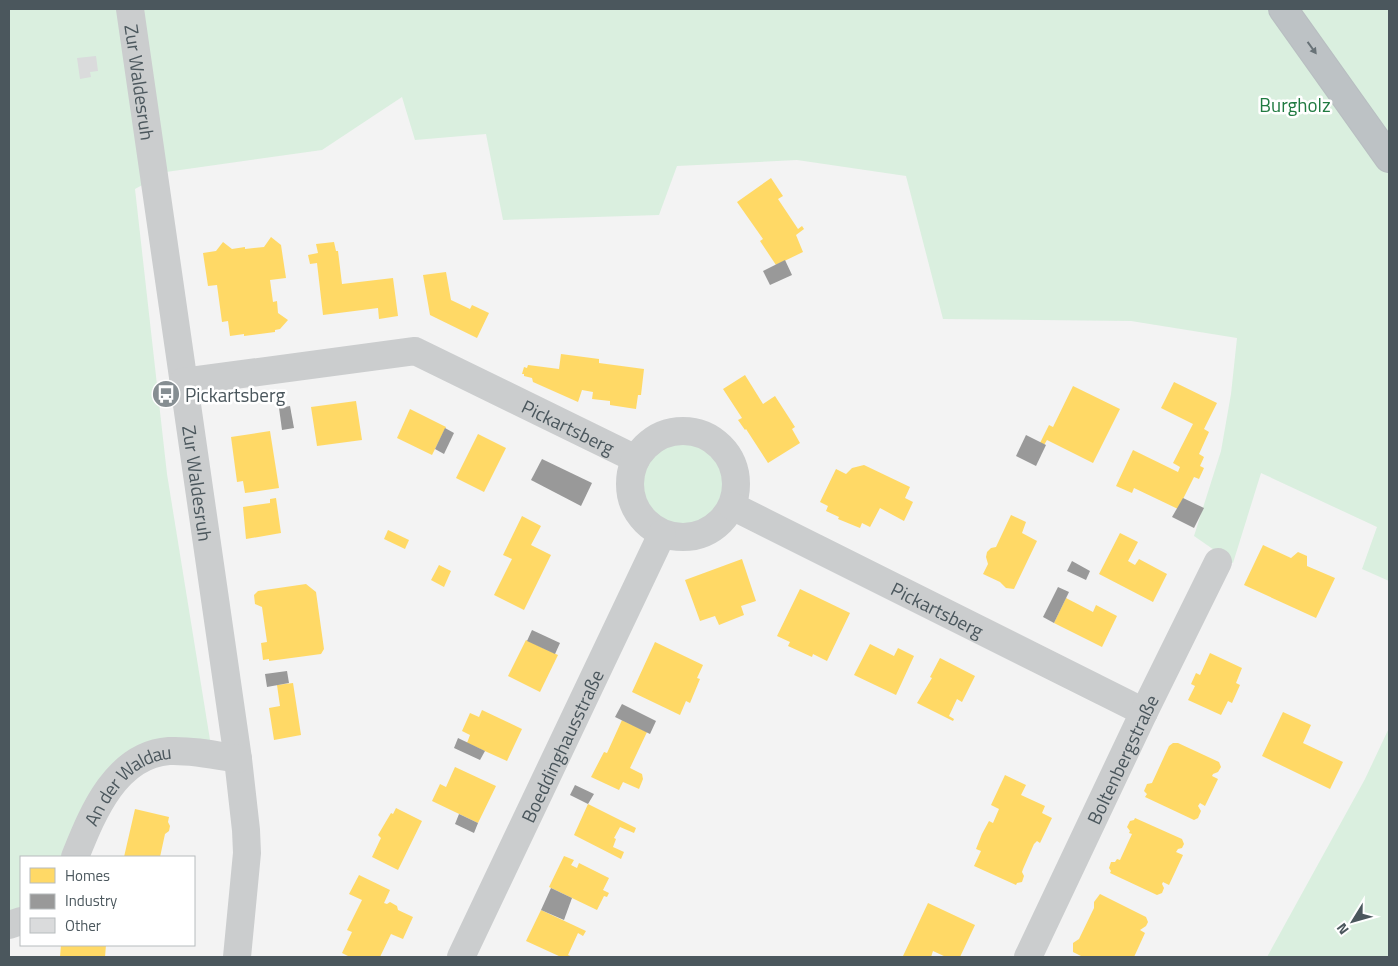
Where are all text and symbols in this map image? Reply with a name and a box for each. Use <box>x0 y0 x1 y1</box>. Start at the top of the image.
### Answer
street label: Zur Waldesruh <box>118 22 163 142</box>
one-way arrow <box>1307 41 1317 55</box>
park label: Burgholz <box>1259 90 1331 119</box>
bus stop icon: Pickartsberg <box>151 379 181 409</box>
place label: Pickartsberg <box>185 380 285 409</box>
street label: Pickartsberg <box>517 391 620 461</box>
street label: Zur Waldesruh <box>176 423 221 543</box>
street label: Pickartsberg <box>886 573 989 644</box>
street label: Boeddinghausstraße <box>513 664 610 827</box>
street label: Boltenbergstraße <box>1079 689 1165 829</box>
street label: An der Waldau <box>76 736 173 830</box>
legend <box>20 856 195 946</box>
text: Homes <box>65 864 110 887</box>
text: Industry <box>65 889 117 912</box>
north arrow <box>1328 896 1378 946</box>
text: Other <box>65 914 101 937</box>
text: N <box>1331 919 1354 939</box>

